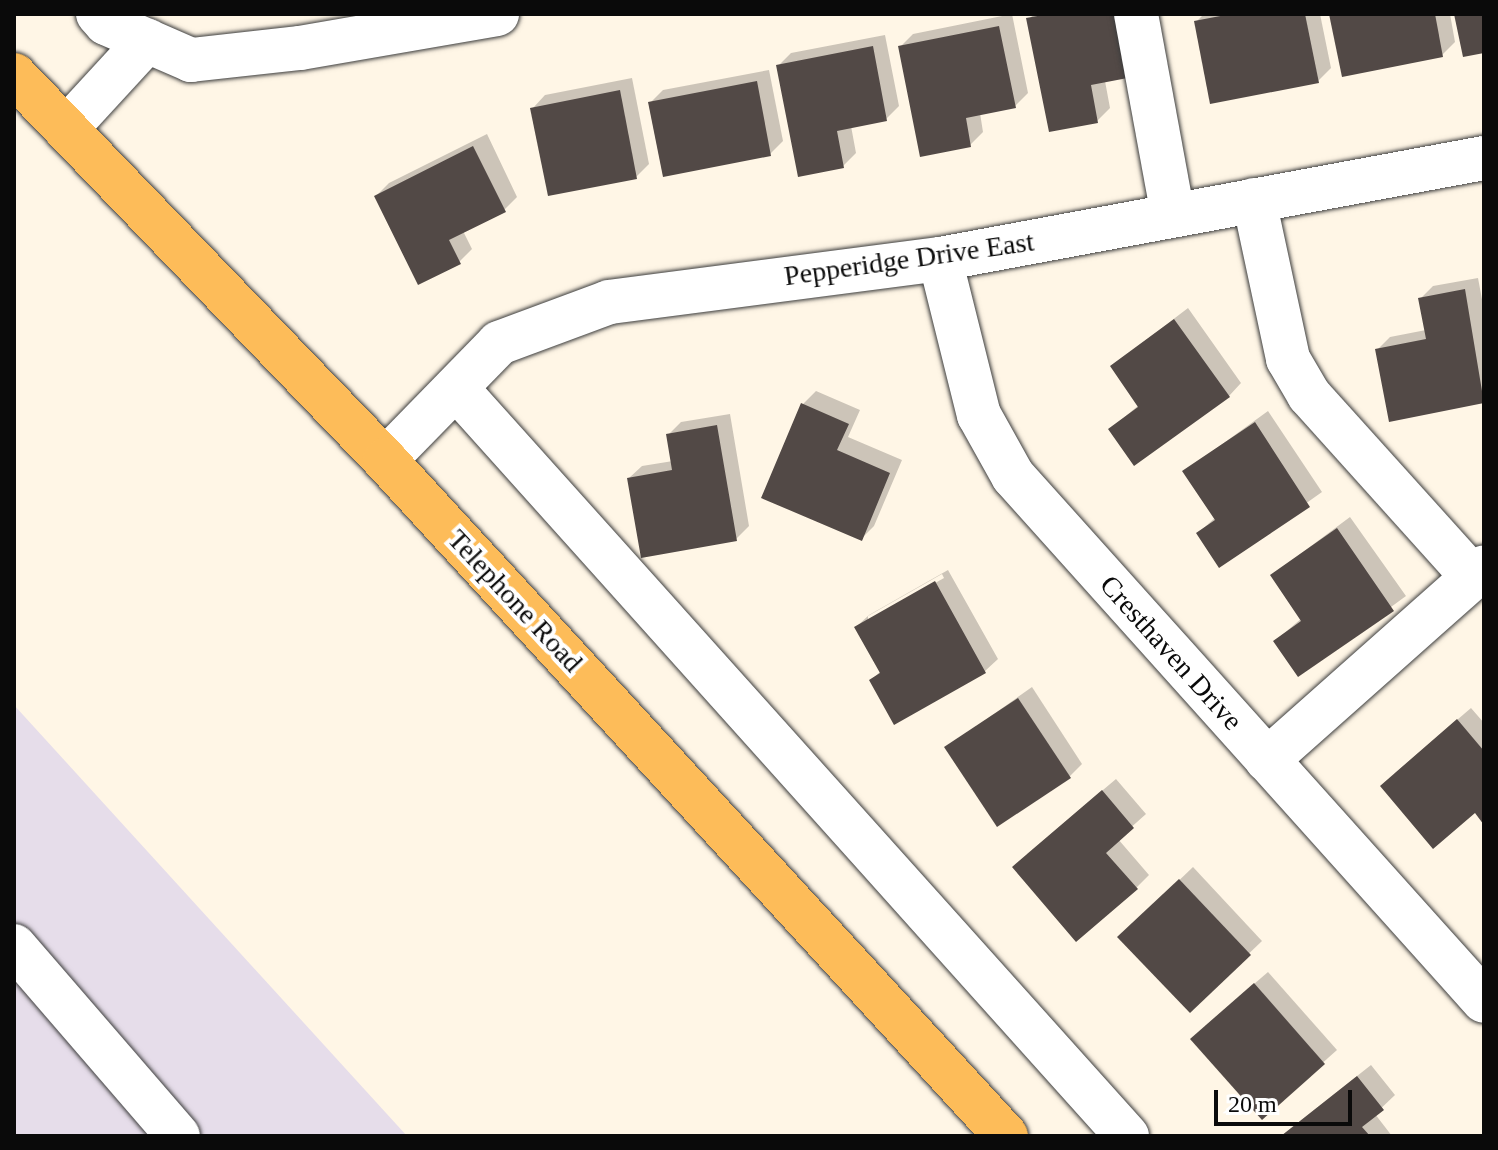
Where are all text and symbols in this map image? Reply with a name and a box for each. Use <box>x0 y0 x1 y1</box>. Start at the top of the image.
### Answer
street label: Pepperidge Drive East <box>782 225 1036 293</box>
street label: Telephone Road <box>441 523 589 679</box>
street label: Cresthaven Drive <box>1093 569 1249 737</box>
scale bar <box>1218 1074 1356 1124</box>
text: 20 m <box>1228 1091 1277 1117</box>

